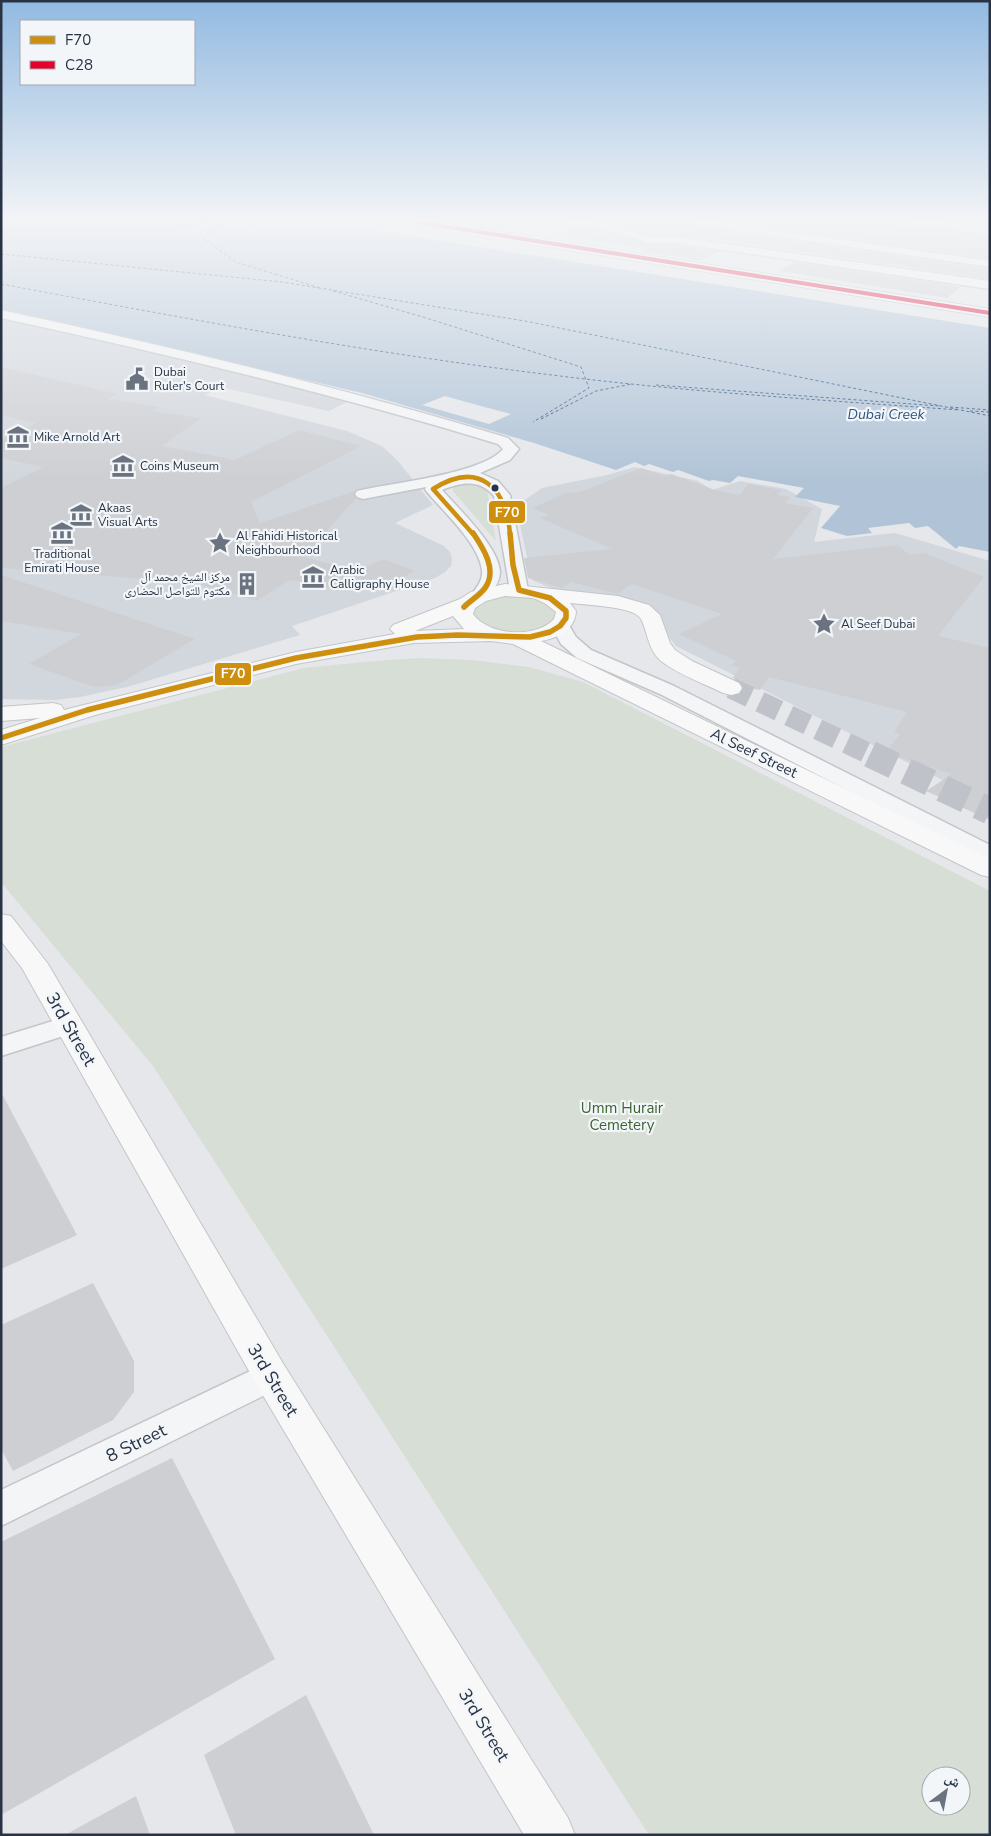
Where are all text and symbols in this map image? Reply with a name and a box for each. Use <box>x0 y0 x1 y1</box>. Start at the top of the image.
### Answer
legend <box>20 20 195 85</box>
text: F70 <box>65 30 91 50</box>
text: C28 <box>65 55 93 75</box>
place label: Dubai Ruler's Court <box>154 364 225 394</box>
public building icon: Dubai Ruler's Court <box>124 366 150 392</box>
water label: Dubai Creek <box>848 405 925 424</box>
museum icon: Mike Arnold Art <box>5 424 31 450</box>
place label: Mike Arnold Art <box>34 429 121 445</box>
museum icon: Coins Museum <box>110 453 136 479</box>
place label: Coins Museum <box>140 458 219 474</box>
unlabelled marker <box>490 483 500 493</box>
place label: Akaas Visual Arts <box>97 500 158 530</box>
line badge: F70 <box>488 500 526 524</box>
museum icon: Akaas Visual Arts <box>68 502 94 528</box>
text: F70 <box>495 503 519 522</box>
museum icon: Traditional Emirati House <box>49 520 75 546</box>
place label: Al Fahidi Historical Neighbourhood <box>236 528 338 558</box>
place icon: Al Fahidi Historical Neighbourhood <box>207 530 233 556</box>
place label: Traditional Emirati House <box>24 546 100 576</box>
place label: Arabic Calligraphy House <box>330 562 429 592</box>
museum icon: Arabic Calligraphy House <box>300 564 326 590</box>
place label: مركز الشيخ محمد آل مكتوم للتواصل الحضارى <box>124 569 230 599</box>
building icon: مركز الشيخ محمد آل مكتوم للتواصل الحضارى <box>234 571 260 597</box>
place icon: Al Seef Dubai <box>811 611 837 637</box>
place label: Al Seef Dubai <box>841 616 915 632</box>
line badge: F70 <box>214 662 252 686</box>
text: F70 <box>221 664 245 683</box>
street label: Al Seef Street <box>707 723 801 783</box>
street label: 3rd Street <box>40 988 102 1071</box>
park label: Umm Hurair Cemetery <box>581 1098 664 1135</box>
street label: 3rd Street <box>242 1339 305 1422</box>
street label: 8 Street <box>102 1418 171 1468</box>
street label: 3rd Street <box>453 1684 516 1767</box>
north arrow <box>921 1766 971 1816</box>
text: ش <box>941 1768 964 1792</box>

